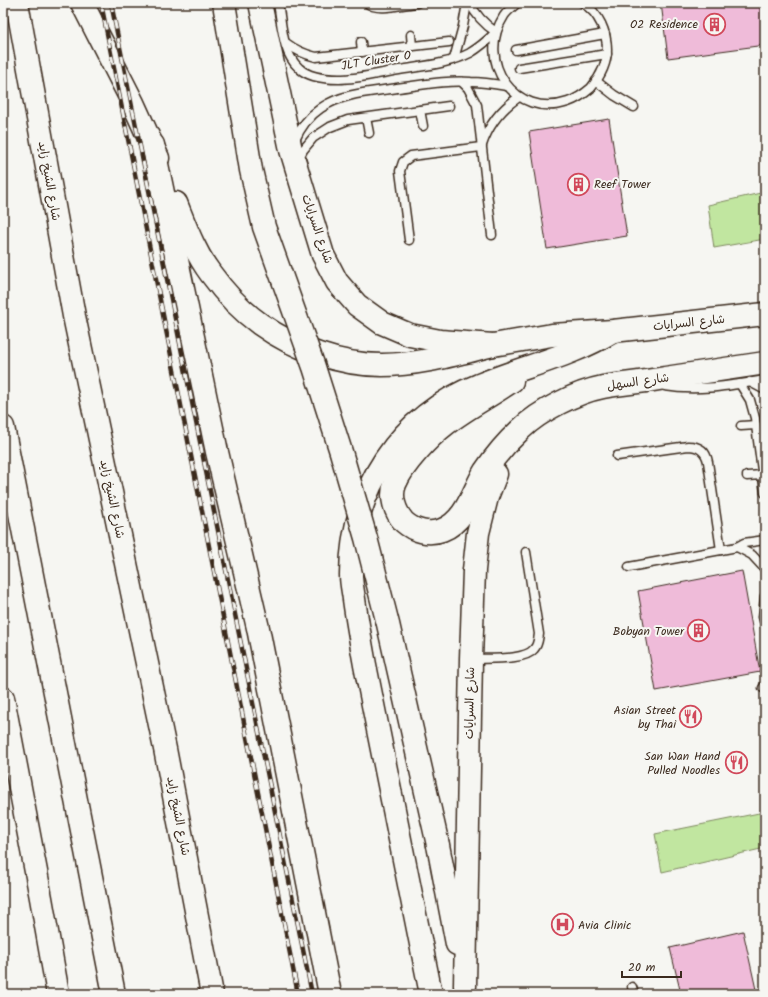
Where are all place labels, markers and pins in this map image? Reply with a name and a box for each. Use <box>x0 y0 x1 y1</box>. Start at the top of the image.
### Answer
building icon: O2 Residence <box>701 11 727 37</box>
place label: O2 Residence <box>630 15 699 34</box>
building icon: Reef Tower <box>565 171 591 197</box>
place label: Reef Tower <box>594 175 651 194</box>
building icon: Bobyan Tower <box>686 618 712 644</box>
place label: Bobyan Tower <box>613 622 685 641</box>
place label: Asian Street by Thai <box>613 701 677 734</box>
restaurant icon: Asian Street by Thai <box>678 704 704 730</box>
place label: San Wan Hand Pulled Noodles <box>645 747 721 780</box>
restaurant icon: San Wan Hand Pulled Noodles <box>723 750 749 776</box>
hospital icon: Avia Clinic <box>549 912 575 938</box>
place label: Avia Clinic <box>578 916 631 935</box>

